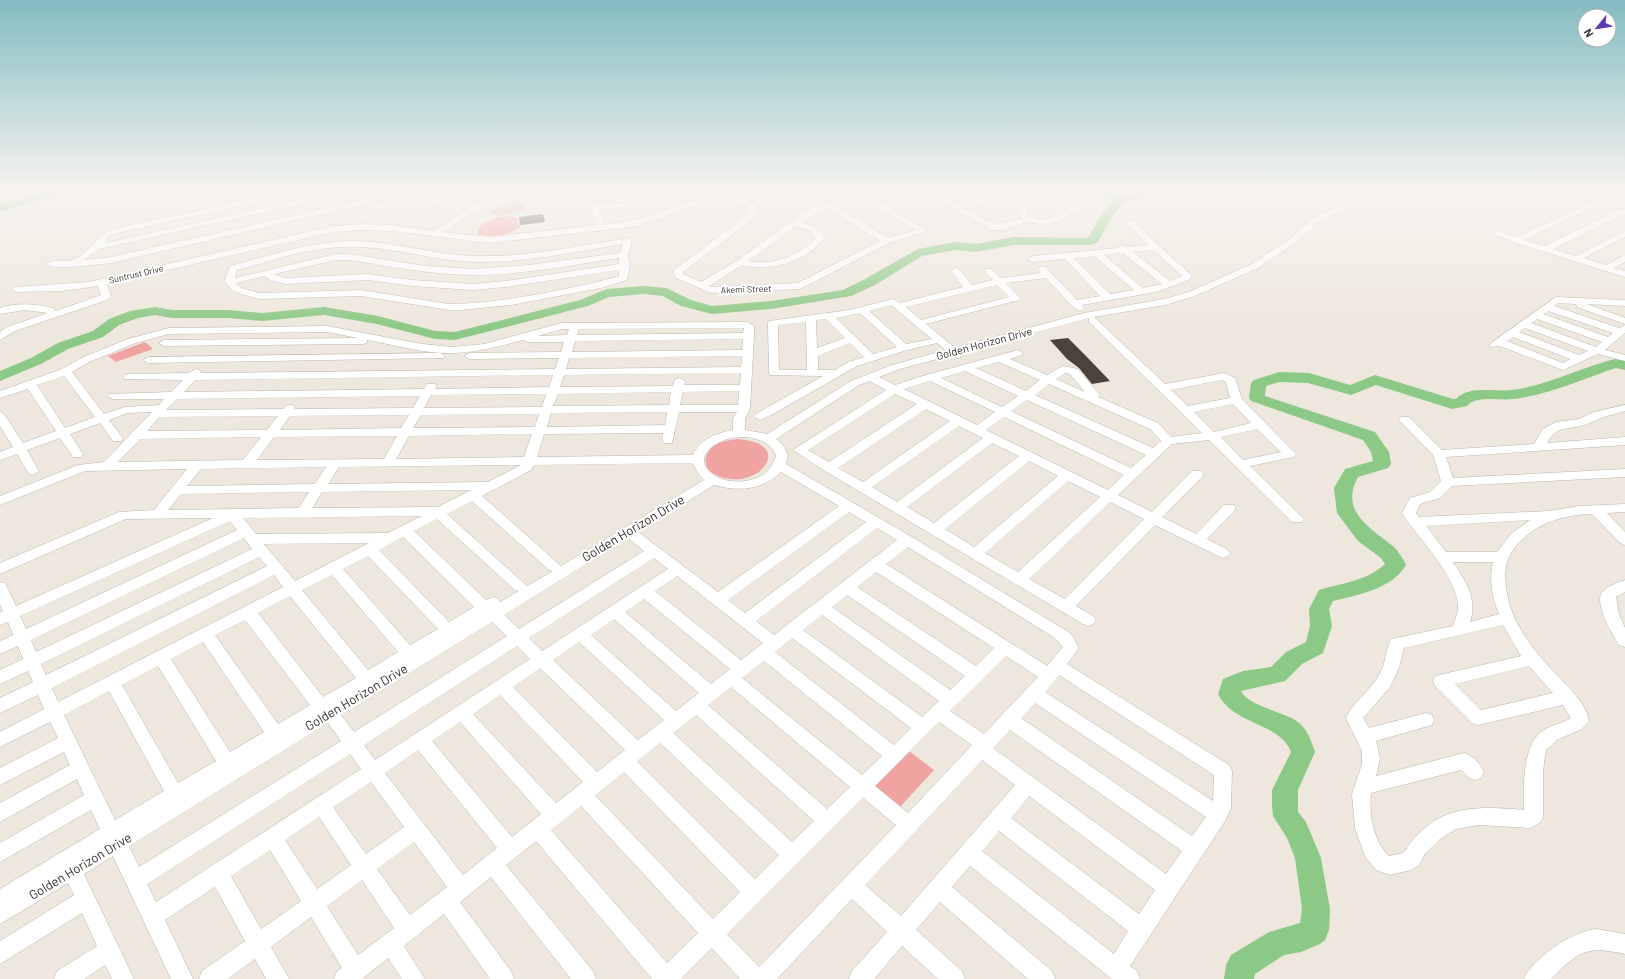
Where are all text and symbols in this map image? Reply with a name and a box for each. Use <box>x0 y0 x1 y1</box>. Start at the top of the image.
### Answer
north arrow <box>1577 8 1617 48</box>
text: N <box>1580 27 1595 40</box>
street label: Suntrust Drive <box>108 262 165 286</box>
street label: Akemi Street <box>720 283 772 295</box>
street label: Golden Horizon Drive <box>935 324 1034 362</box>
street label: Golden Horizon Drive <box>579 491 687 565</box>
street label: Golden Horizon Drive <box>302 660 410 734</box>
street label: Golden Horizon Drive <box>26 829 134 903</box>

